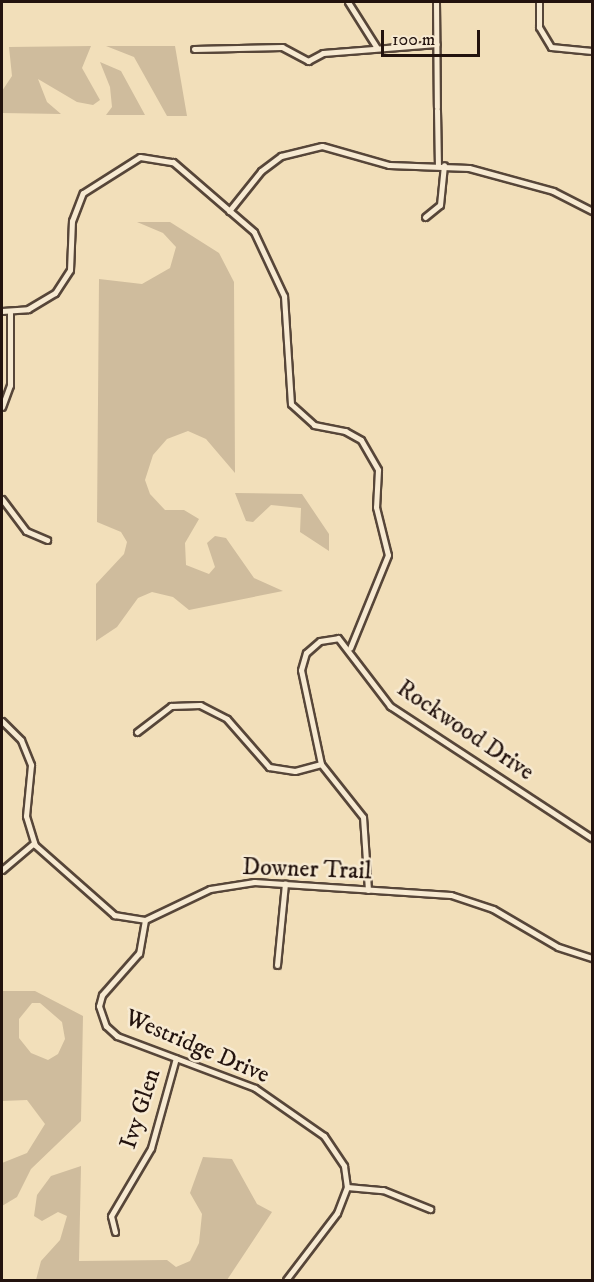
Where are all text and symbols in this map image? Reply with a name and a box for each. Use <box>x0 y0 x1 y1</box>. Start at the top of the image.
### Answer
scale bar <box>384 18 483 56</box>
text: 100 m <box>392 29 435 51</box>
street label: Rockwood Drive <box>391 675 539 787</box>
street label: Downer Trail <box>242 853 372 887</box>
street label: Westridge Drive <box>121 1004 273 1090</box>
street label: Ivy Glen <box>114 1065 168 1153</box>

